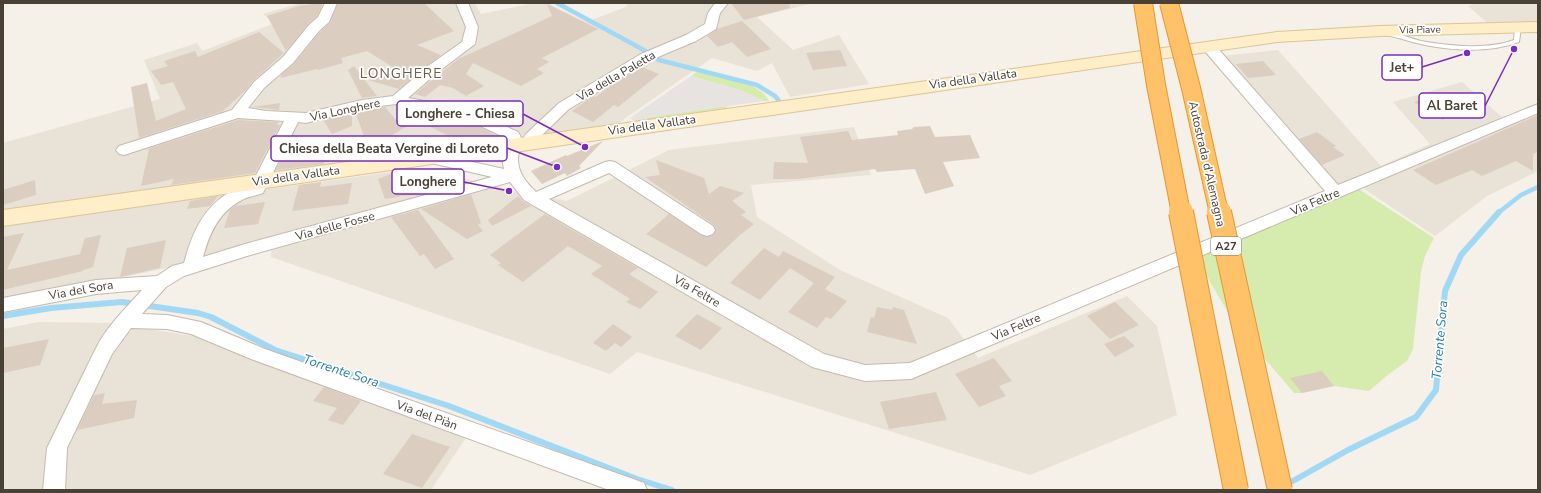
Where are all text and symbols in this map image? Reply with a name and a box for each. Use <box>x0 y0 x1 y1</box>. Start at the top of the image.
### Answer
street label: Via Piave <box>1398 23 1441 37</box>
street label: Via della Paletta <box>573 47 658 106</box>
callout: Jet+ <box>1382 55 1422 80</box>
text: Jet+ <box>1389 59 1414 77</box>
district label: LONGHERE <box>360 64 442 83</box>
street label: Via della Vallata <box>927 65 1018 93</box>
callout: Al Baret <box>1419 93 1485 118</box>
street label: Via Longhere <box>307 95 382 125</box>
text: Al Baret <box>1427 97 1478 115</box>
street label: Autostrada d'Alemagna <box>1185 100 1229 228</box>
callout: Longhere - Chiesa <box>397 101 523 126</box>
text: Longhere - Chiesa <box>405 105 515 123</box>
street label: Via della Vallata <box>606 111 697 139</box>
callout: Chiesa della Beata Vergine di Loreto <box>271 136 507 161</box>
text: Chiesa della Beata Vergine di Loreto <box>279 140 499 158</box>
street label: Via della Vallata <box>250 162 341 190</box>
callout: Longhere <box>392 169 464 194</box>
text: Longhere <box>400 173 456 191</box>
street label: Via Feltre <box>1287 185 1342 220</box>
street label: Via delle Fosse <box>293 208 376 245</box>
road number: A27 <box>1211 237 1241 255</box>
street label: Via Feltre <box>670 271 723 311</box>
street label: Via del Sora <box>47 276 114 304</box>
water label: Torrente Sora <box>1428 300 1452 380</box>
street label: Via Feltre <box>988 310 1043 345</box>
water label: Torrente Sora <box>301 350 381 392</box>
street label: Via del Piàn <box>393 396 460 433</box>

